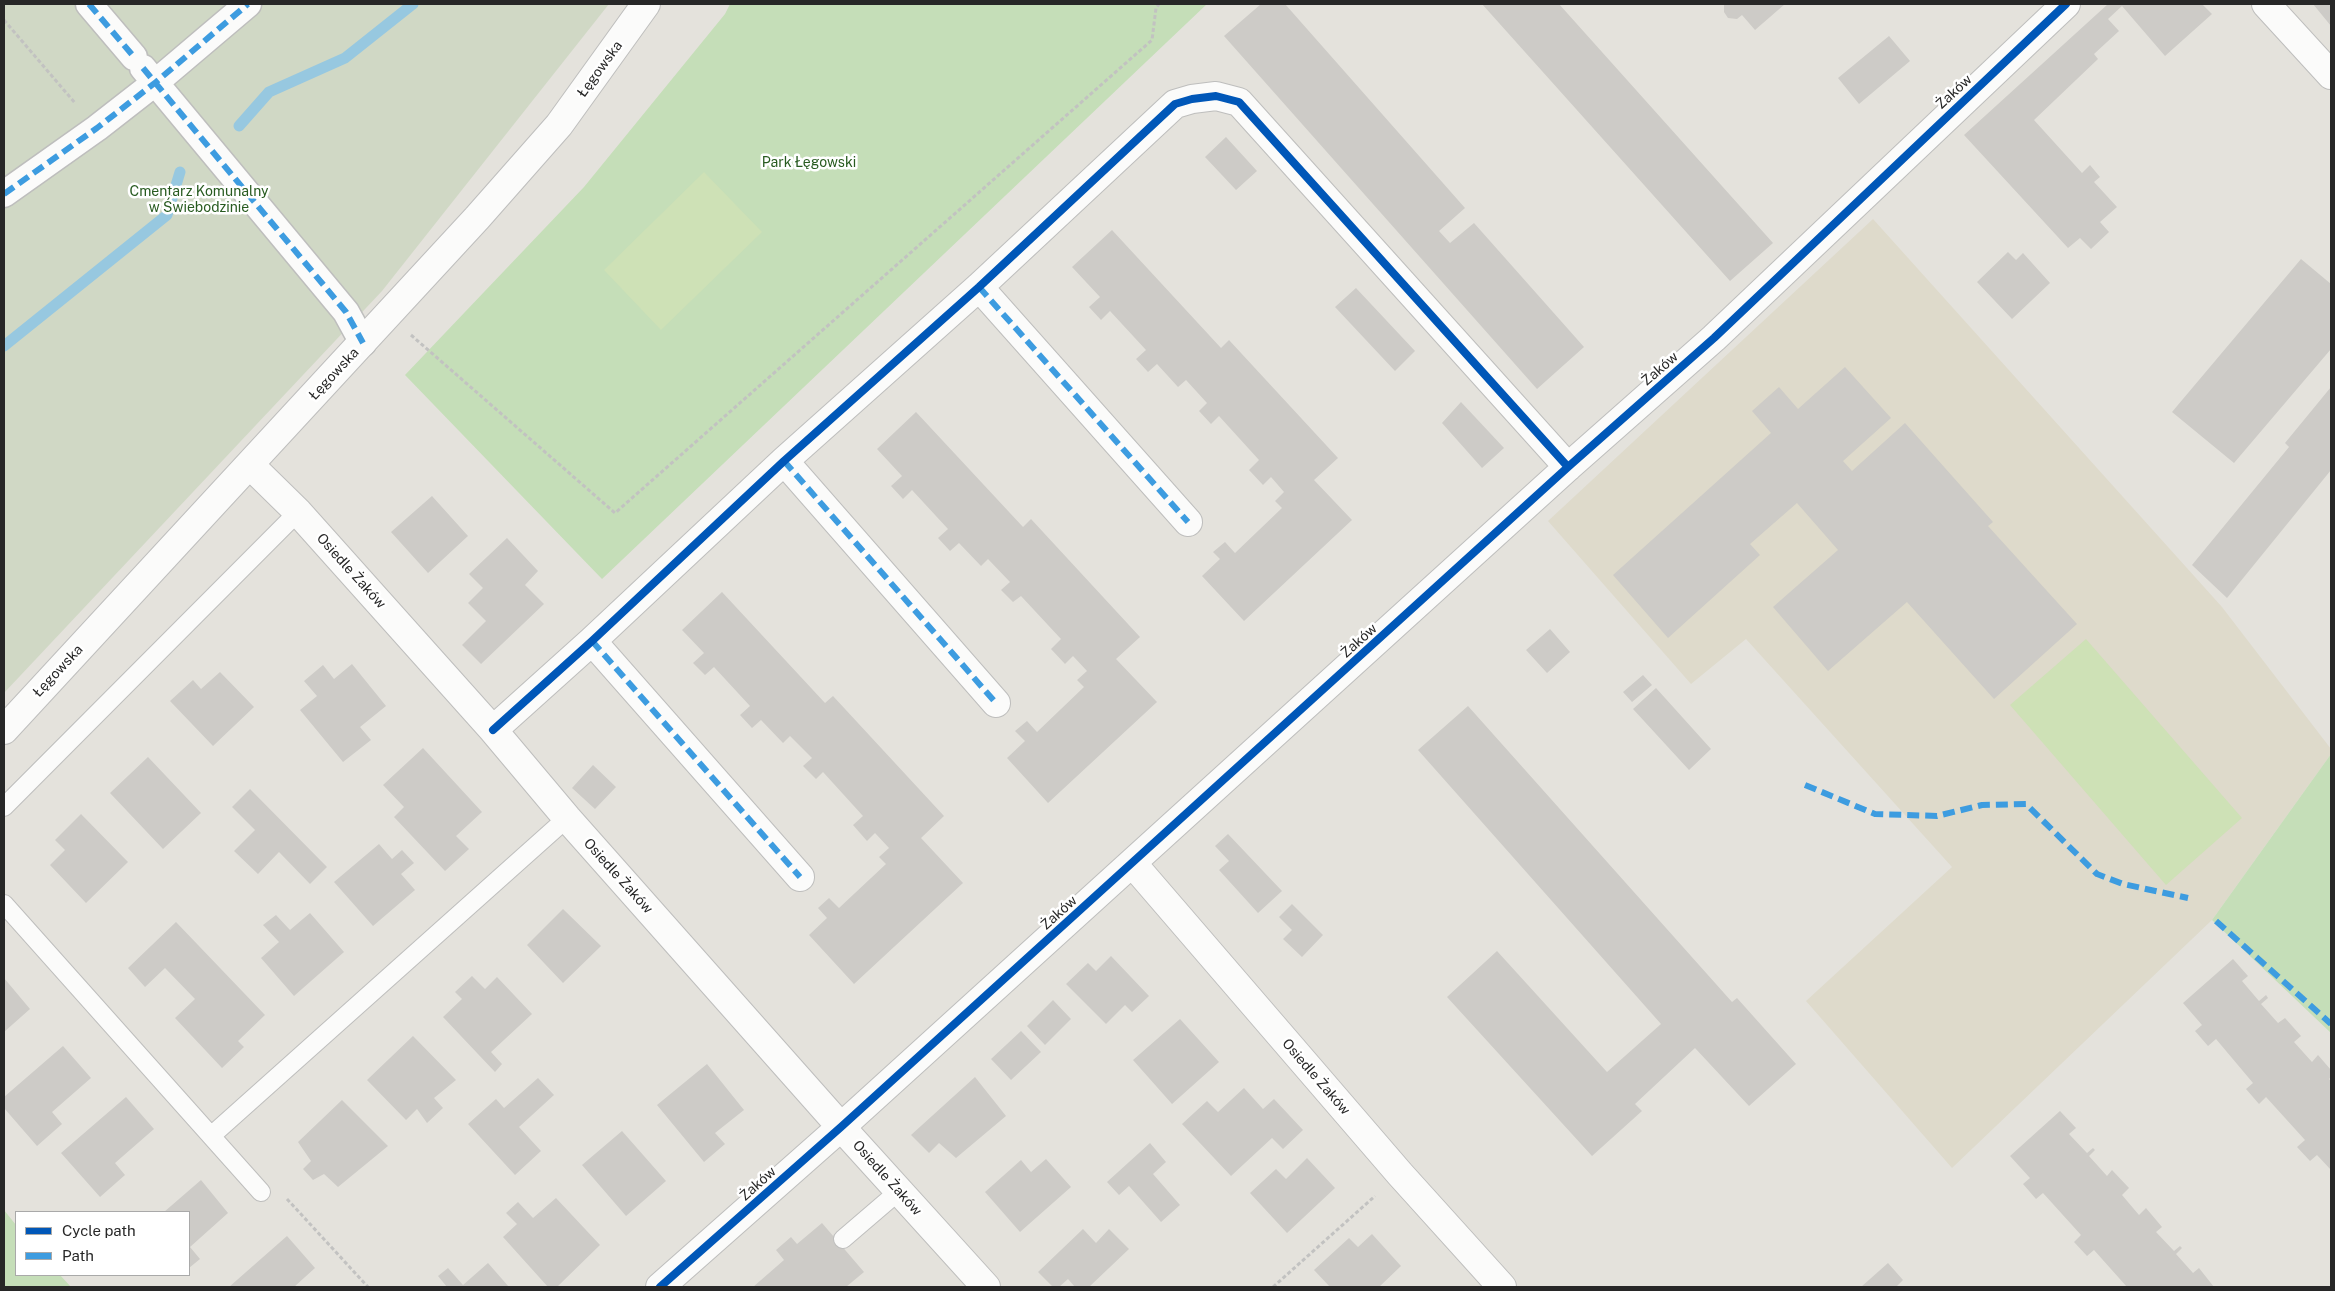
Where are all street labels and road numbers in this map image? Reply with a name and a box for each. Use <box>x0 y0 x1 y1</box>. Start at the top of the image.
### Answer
street label: Łęgowska <box>574 38 626 100</box>
street label: Żaków <box>1933 71 1975 113</box>
street label: Łęgowska <box>306 344 362 404</box>
street label: Żaków <box>1638 349 1682 389</box>
street label: Osiedle Żaków <box>313 530 389 612</box>
street label: Żaków <box>1337 620 1381 662</box>
street label: Łęgowska <box>30 641 86 701</box>
street label: Osiedle Żaków <box>580 835 656 917</box>
street label: Żaków <box>1037 892 1081 934</box>
street label: Osiedle Żaków <box>1278 1036 1354 1118</box>
street label: Osiedle Żaków <box>849 1137 925 1219</box>
street label: Żaków <box>736 1163 780 1205</box>

